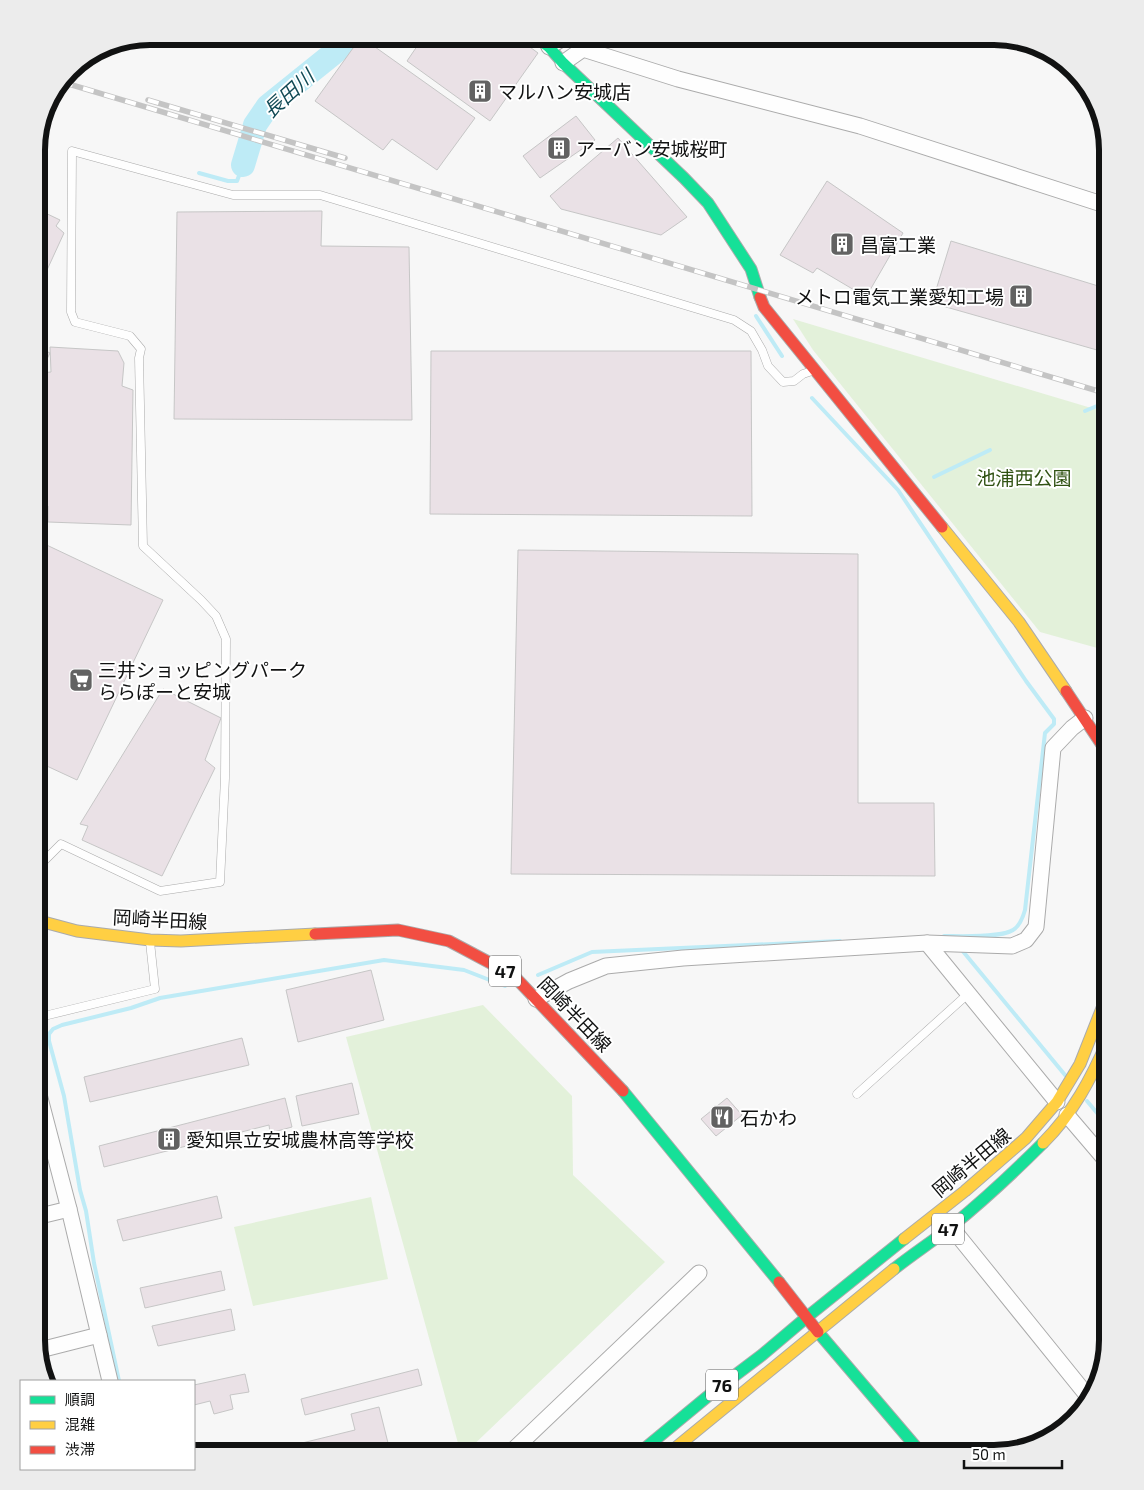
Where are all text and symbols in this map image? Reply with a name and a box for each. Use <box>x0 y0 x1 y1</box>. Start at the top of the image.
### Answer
water label: 長田川 <box>258 63 320 122</box>
building icon: マルハン安城店 <box>467 78 493 104</box>
place label: マルハン安城店 <box>498 80 631 103</box>
building icon: アーバン安城桜町 <box>546 135 572 161</box>
place label: アーバン安城桜町 <box>576 137 728 160</box>
building icon: 昌富工業 <box>829 231 855 257</box>
place label: 昌富工業 <box>860 233 936 256</box>
building icon: メトロ電気工業愛知工場 <box>1008 283 1034 309</box>
place label: メトロ電気工業愛知工場 <box>795 285 1004 308</box>
park label: 池浦西公園 <box>976 466 1072 489</box>
place label: 三井ショッピングパーク ららぽーと安城 <box>98 658 307 703</box>
supermarket icon: 三井ショッピングパーク ららぽーと安城 <box>68 667 94 693</box>
street label: 岡崎半田線 <box>112 905 208 933</box>
road number: 47 <box>489 956 521 986</box>
street label: 岡崎半田線 <box>534 972 616 1056</box>
restaurant icon: 石かわ <box>709 1104 735 1130</box>
place label: 石かわ <box>740 1106 797 1129</box>
street label: 岡崎半田線 <box>927 1123 1015 1201</box>
building icon: 愛知県立安城農林高等学校 <box>156 1126 182 1152</box>
place label: 愛知県立安城農林高等学校 <box>186 1128 414 1151</box>
road number: 47 <box>932 1214 964 1244</box>
road number: 76 <box>706 1370 738 1400</box>
legend <box>20 1380 195 1470</box>
text: 順調 <box>65 1390 95 1408</box>
text: 混雑 <box>65 1415 95 1433</box>
scale bar <box>964 1438 1062 1470</box>
text: 渋滞 <box>65 1440 95 1458</box>
text: 50 m <box>972 1445 1006 1463</box>

